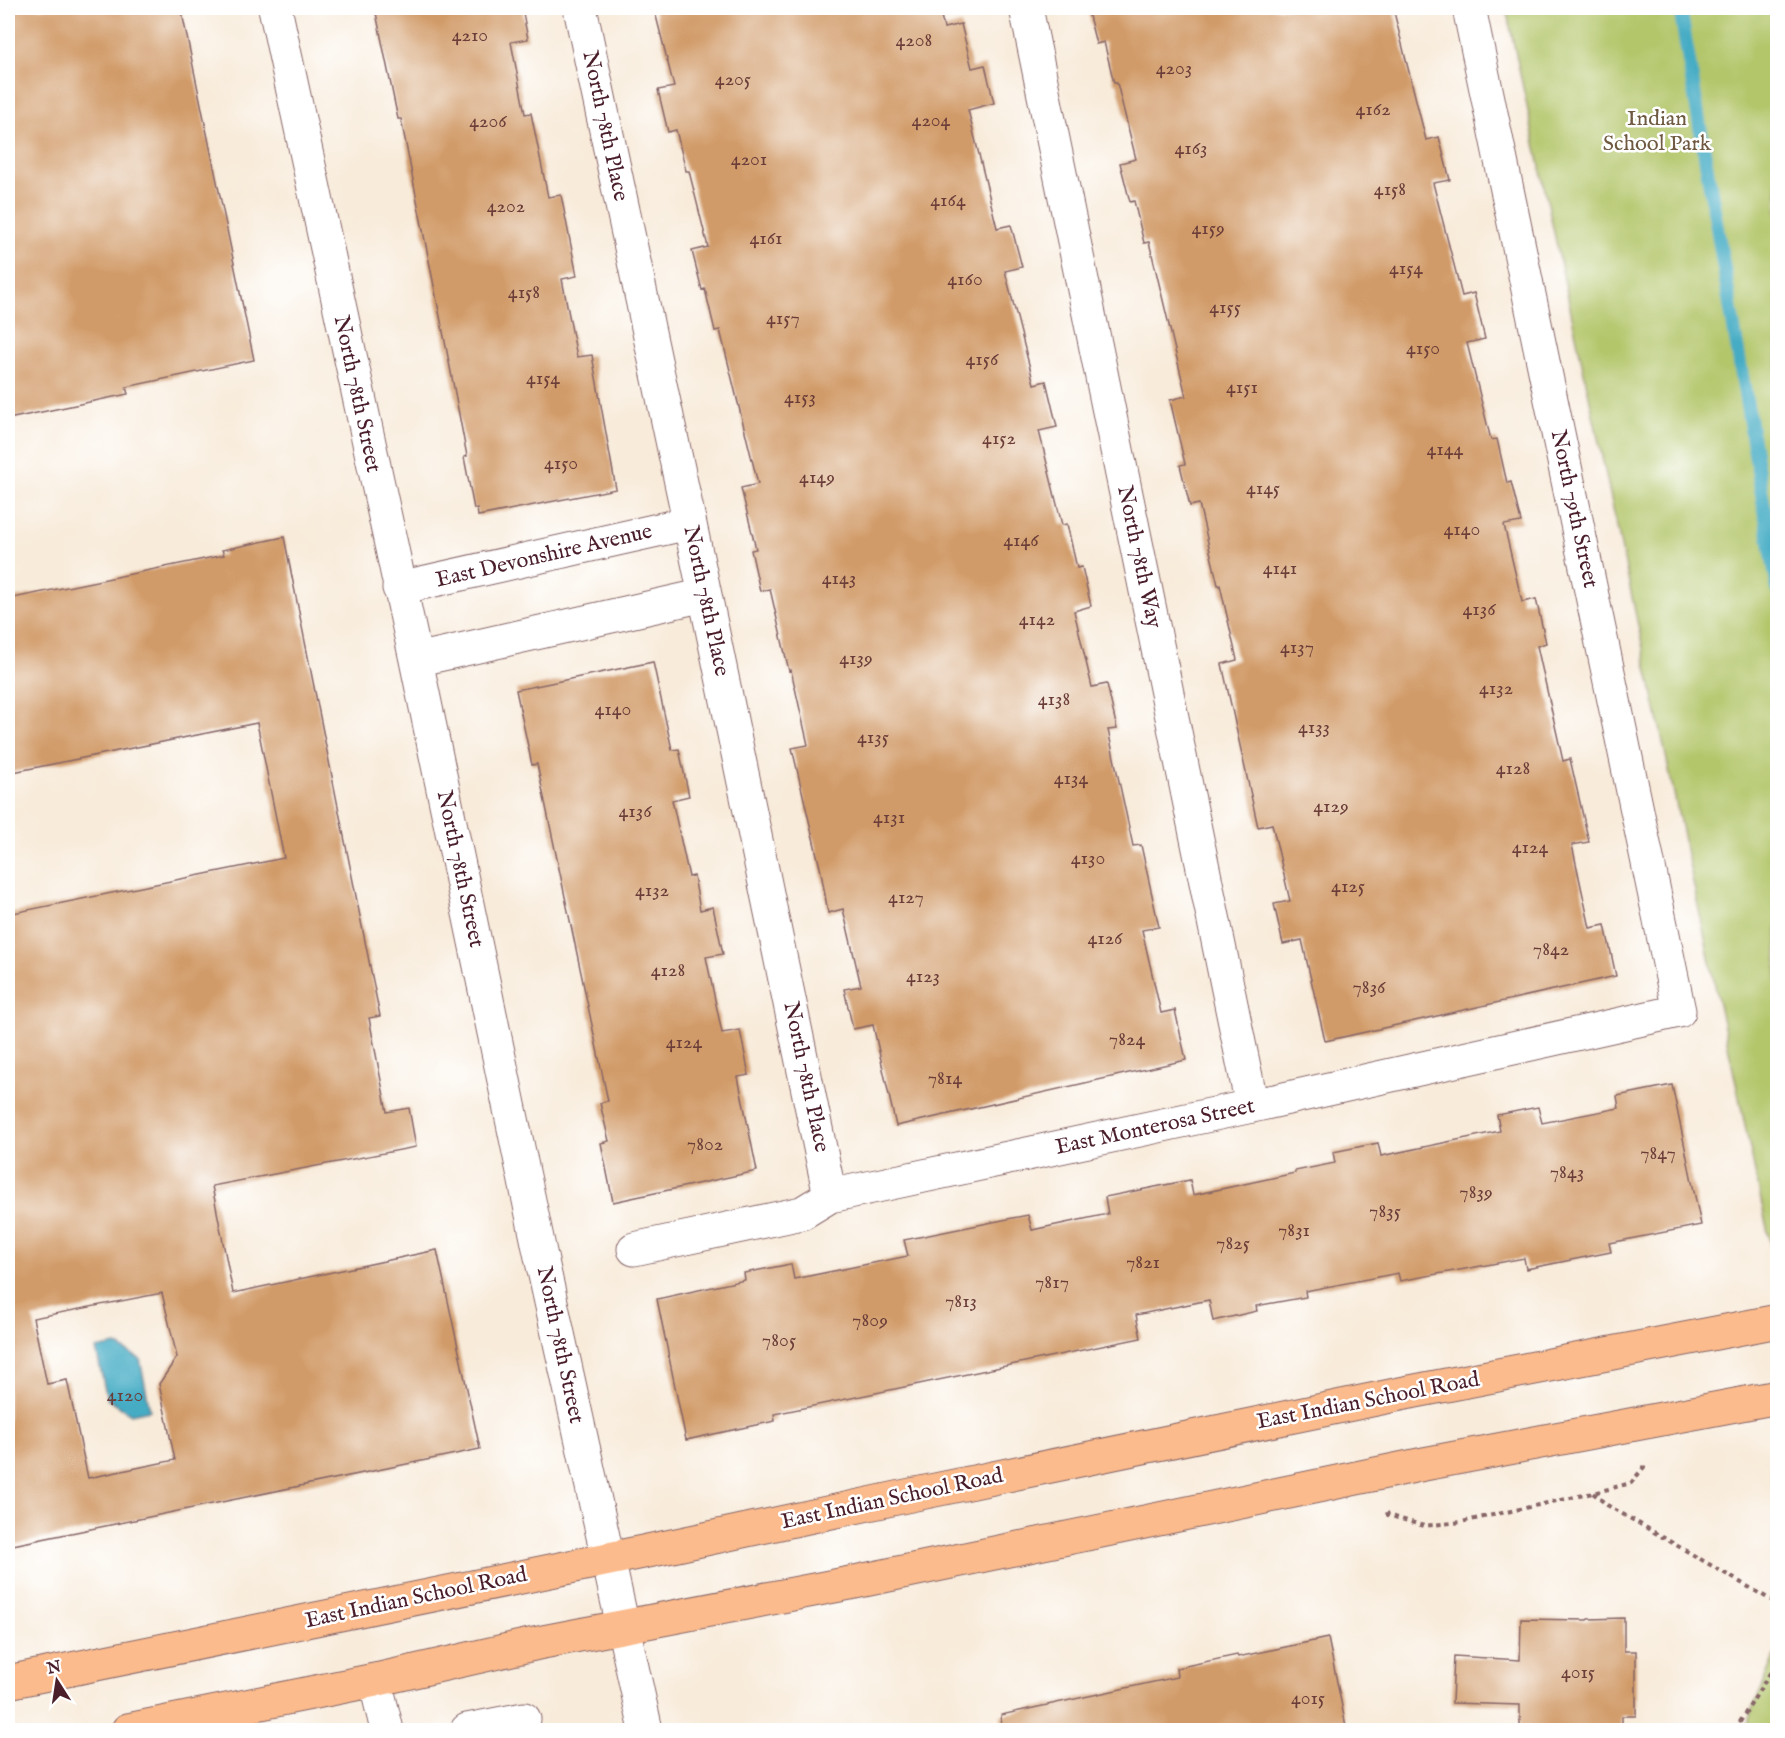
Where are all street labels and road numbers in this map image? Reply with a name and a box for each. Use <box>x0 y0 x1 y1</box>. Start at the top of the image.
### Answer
street label: North 78th Place <box>575 48 635 204</box>
street label: North 78th Street <box>327 313 387 476</box>
street label: North 79th Street <box>1544 427 1605 591</box>
street label: North 78th Way <box>1110 483 1168 631</box>
street label: East Devonshire Avenue <box>433 517 655 595</box>
street label: North 78th Place <box>676 523 736 679</box>
street label: North 78th Street <box>430 788 490 951</box>
street label: North 78th Place <box>776 999 836 1155</box>
street label: East Monterosa Street <box>1053 1092 1258 1162</box>
street label: North 78th Street <box>530 1264 590 1427</box>
street label: East Indian School Road <box>1254 1366 1482 1436</box>
street label: East Indian School Road <box>778 1462 1006 1536</box>
street label: East Indian School Road <box>302 1561 530 1635</box>

